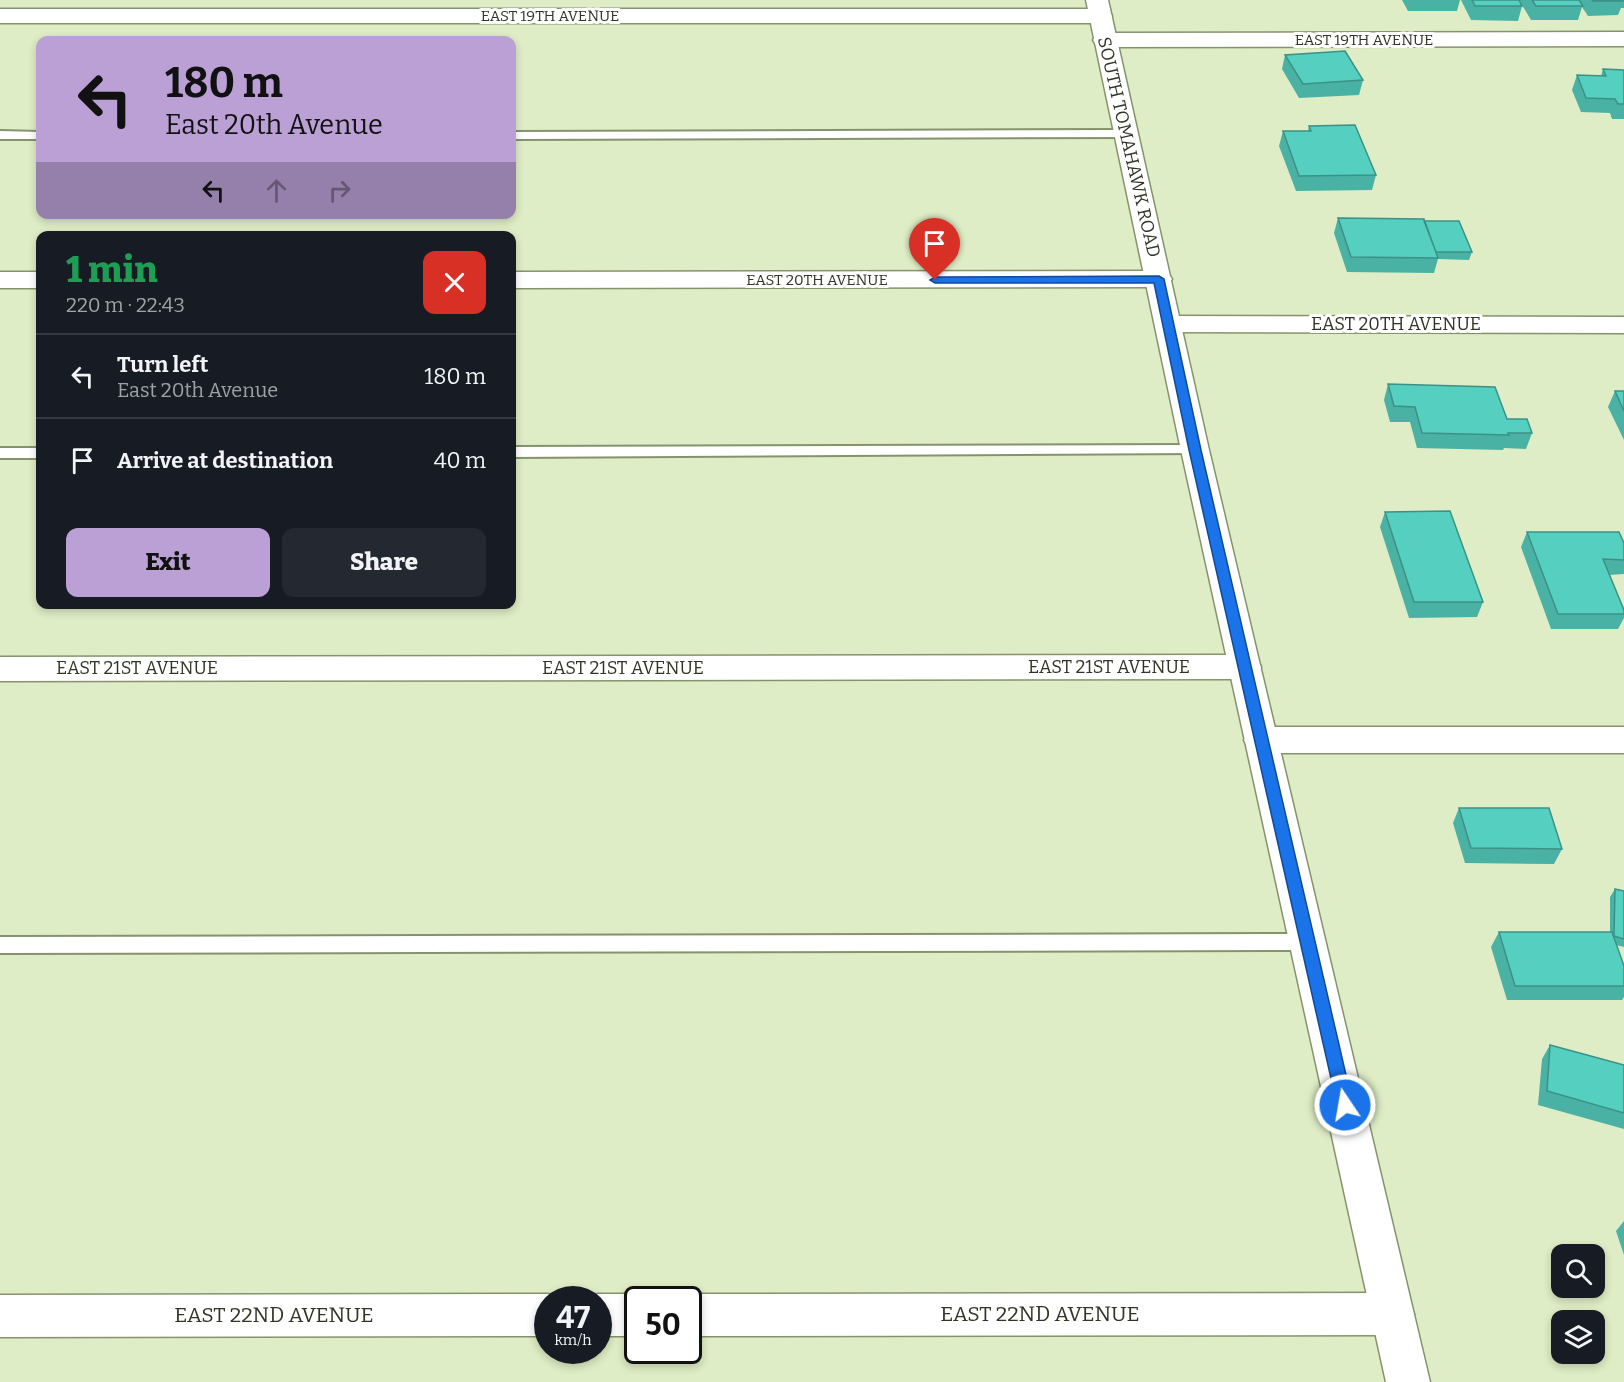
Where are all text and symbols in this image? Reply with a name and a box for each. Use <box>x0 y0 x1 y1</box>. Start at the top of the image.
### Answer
street label: EAST 19TH AVENUE <box>481 7 619 25</box>
street label: EAST 19TH AVENUE <box>1295 31 1433 49</box>
street label: SOUTH TOMAHAWK ROAD <box>1093 35 1165 259</box>
text: 180 m <box>165 58 283 108</box>
icon: left <box>66 60 144 138</box>
text: East 20th Avenue <box>165 109 383 141</box>
icon: left <box>197 174 230 207</box>
icon: ahead <box>260 174 293 207</box>
icon: right <box>323 174 356 207</box>
pin <box>909 218 960 280</box>
icon: arrive <box>918 227 951 260</box>
text: 1 min <box>66 248 158 292</box>
button: close <box>423 251 486 314</box>
street label: EAST 20TH AVENUE <box>746 271 888 289</box>
text: 220 m · 22:43 <box>66 293 185 317</box>
street label: EAST 20TH AVENUE <box>1311 313 1481 335</box>
text: Turn left <box>117 351 209 378</box>
icon: left <box>66 360 99 393</box>
text: 180 m <box>424 363 486 390</box>
text: East 20th Avenue <box>117 378 278 402</box>
icon: arrive <box>66 444 99 477</box>
text: Arrive at destination <box>117 447 333 474</box>
text: 40 m <box>434 447 486 474</box>
button: Exit <box>66 528 270 597</box>
button: Share <box>282 528 486 597</box>
street label: EAST 21ST AVENUE <box>1028 656 1190 678</box>
street label: EAST 21ST AVENUE <box>56 657 218 679</box>
street label: EAST 21ST AVENUE <box>542 657 704 679</box>
position arrow <box>1313 1073 1377 1137</box>
map controls <box>1551 1244 1605 1364</box>
button: search <box>1551 1244 1605 1298</box>
speed limit sign: 50 <box>624 1286 702 1364</box>
text: 47 <box>556 1300 590 1336</box>
street label: EAST 22ND AVENUE <box>940 1301 1140 1327</box>
street label: EAST 22ND AVENUE <box>174 1302 374 1328</box>
button: layers <box>1551 1310 1605 1364</box>
text: km/h <box>554 1331 592 1349</box>

